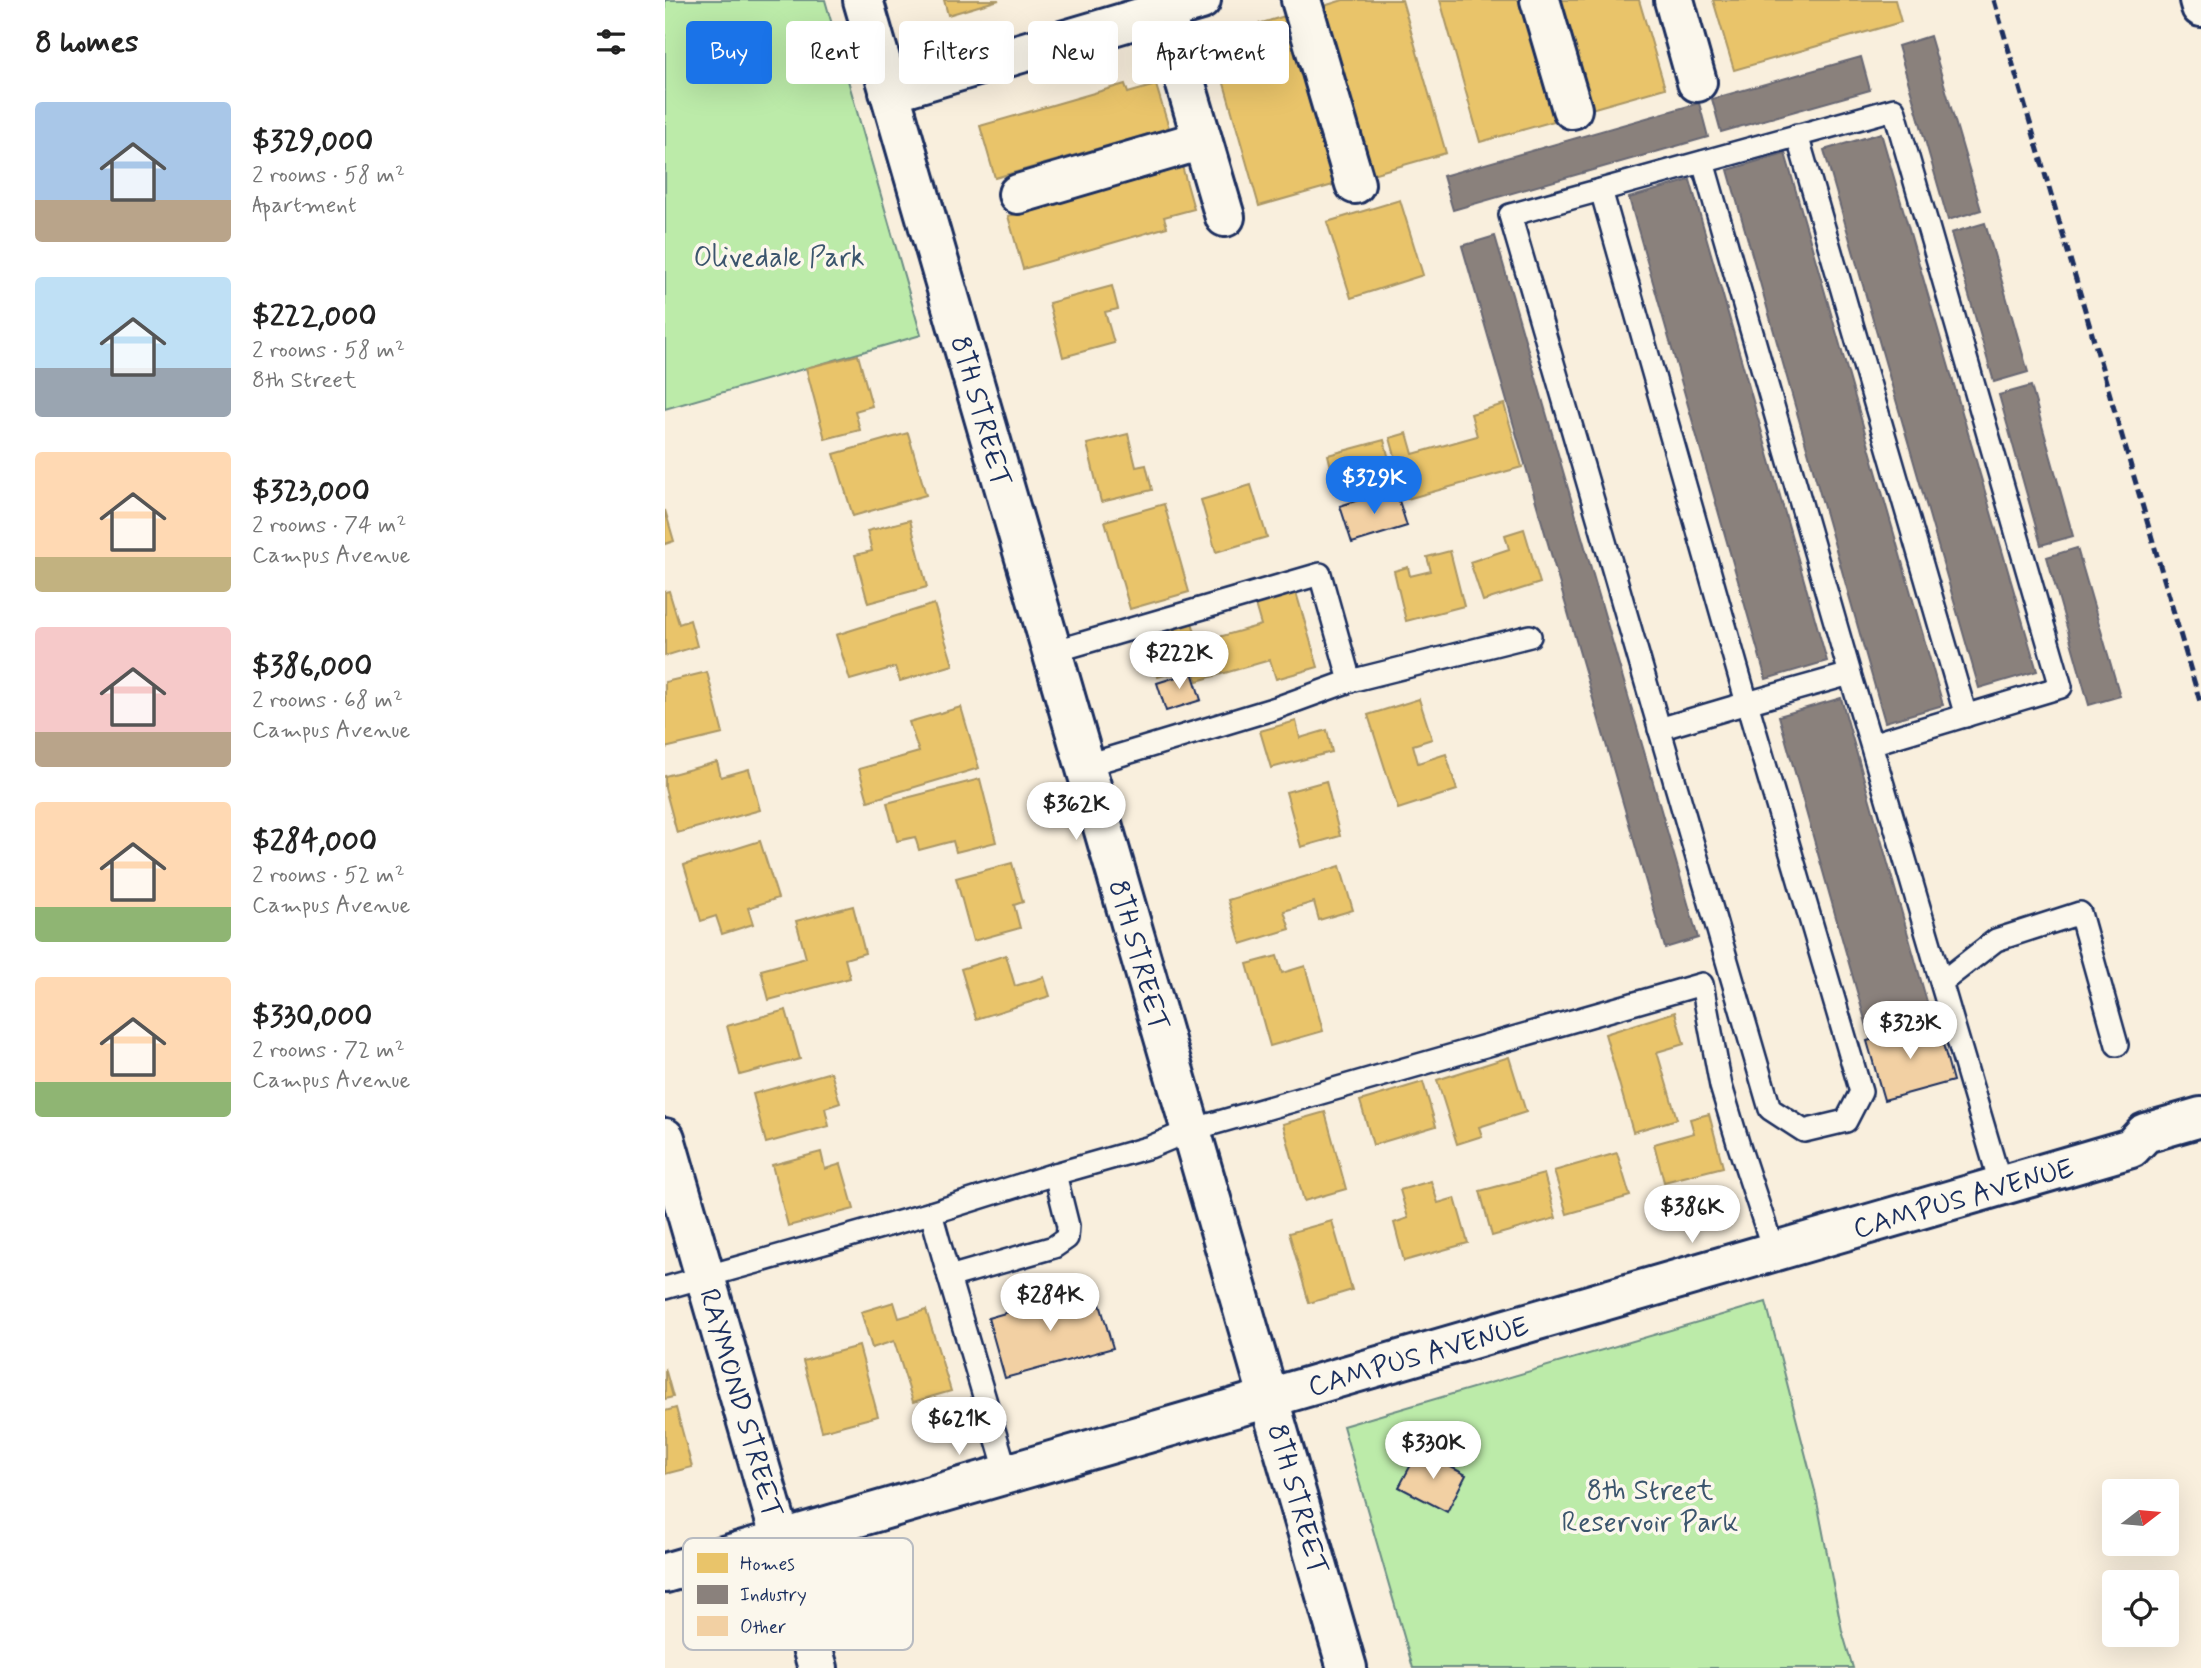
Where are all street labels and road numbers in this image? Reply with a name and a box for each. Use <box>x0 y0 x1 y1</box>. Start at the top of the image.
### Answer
street label: 8TH STREET <box>940 332 1019 492</box>
street label: 8TH STREET <box>1098 876 1177 1036</box>
street label: CAMPUS AVENUE <box>1849 1150 2078 1249</box>
street label: RAYMOND STREET <box>689 1285 790 1523</box>
street label: CAMPUS AVENUE <box>1304 1308 1533 1407</box>
street label: 8TH STREET <box>1257 1420 1336 1580</box>

